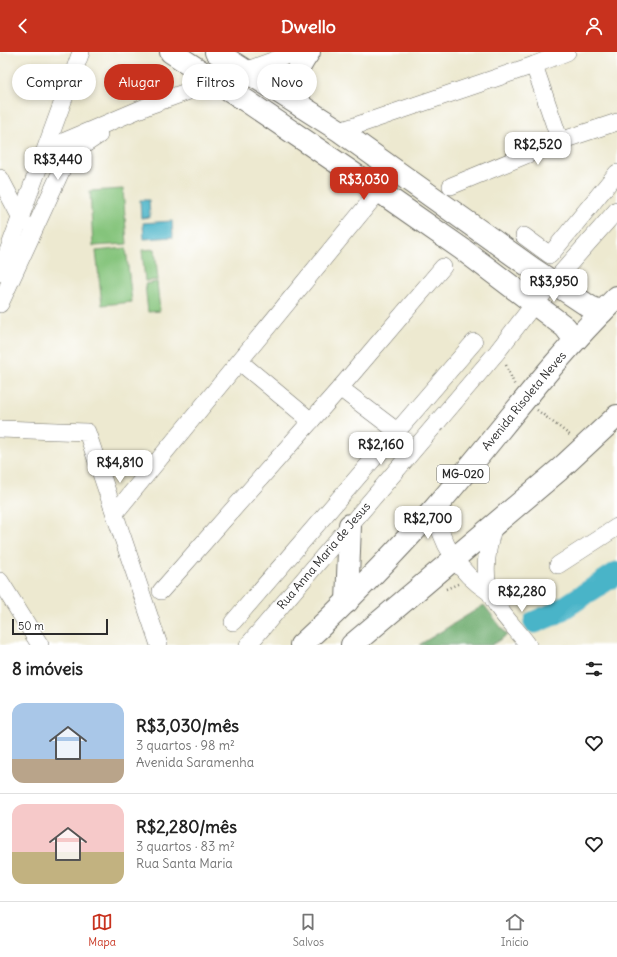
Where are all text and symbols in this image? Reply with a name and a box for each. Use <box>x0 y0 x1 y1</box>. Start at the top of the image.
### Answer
icon: back <box>12 15 34 37</box>
text: Dwello <box>281 15 336 38</box>
icon: person <box>583 15 605 37</box>
chip: Comprar <box>12 64 96 100</box>
chip: Alugar <box>104 64 174 100</box>
chip: Filtros <box>182 64 249 100</box>
chip: Novo <box>257 64 317 100</box>
pin: R$2,520 <box>501 132 575 166</box>
text: R$2,520 <box>514 136 562 153</box>
pin: R$3,440 <box>21 147 95 181</box>
text: R$3,440 <box>34 151 82 168</box>
pin: R$3,030 <box>327 167 401 201</box>
text: R$3,030 <box>339 171 389 188</box>
pin: R$3,950 <box>517 269 591 303</box>
text: R$3,950 <box>529 273 579 290</box>
street label: Avenida Risoleta Neves <box>478 348 569 453</box>
pin: R$2,160 <box>344 432 418 466</box>
text: R$2,160 <box>358 436 404 453</box>
pin: R$4,810 <box>83 450 157 484</box>
text: R$4,810 <box>97 454 143 471</box>
road number: MG-020 <box>437 465 489 483</box>
street label: Rua Anna Maria de Jesus <box>274 499 373 612</box>
pin: R$2,700 <box>391 506 465 540</box>
text: R$2,700 <box>404 510 452 527</box>
pin: R$2,280 <box>485 579 559 613</box>
text: R$2,280 <box>498 583 546 600</box>
scale bar <box>12 617 108 636</box>
text: 50 m <box>18 619 44 633</box>
text: 8 imóveis <box>12 658 83 680</box>
icon: filters <box>583 658 605 680</box>
text: R$3,030/mês <box>136 715 239 737</box>
icon: home <box>44 719 92 767</box>
icon: heart <box>583 732 605 754</box>
text: 3 quartos · 98 m² <box>136 737 235 754</box>
text: Avenida Saramenha <box>136 754 254 771</box>
text: R$2,280/mês <box>136 816 237 838</box>
icon: home <box>44 820 92 868</box>
icon: heart <box>583 833 605 855</box>
text: 3 quartos · 83 m² <box>136 838 235 855</box>
text: Rua Santa Maria <box>136 855 233 872</box>
tab: Mapa <box>88 911 116 949</box>
tab: Salvos <box>293 911 324 949</box>
tab: Início <box>501 911 529 949</box>

